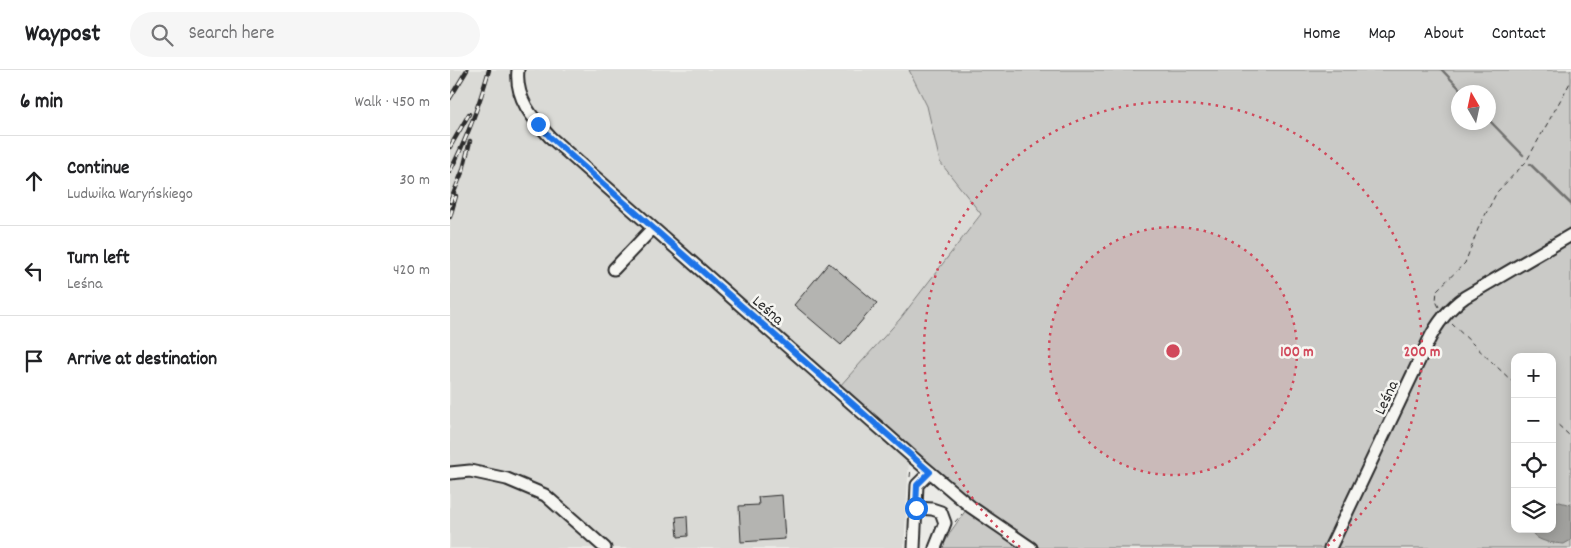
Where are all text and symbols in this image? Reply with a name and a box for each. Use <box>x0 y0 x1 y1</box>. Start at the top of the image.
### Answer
search box <box>130 12 480 57</box>
text: Waypost <box>25 18 100 52</box>
icon: search <box>148 21 176 49</box>
text: Search here <box>188 21 274 48</box>
text: Home <box>1303 22 1340 47</box>
text: Map <box>1368 22 1396 47</box>
text: About <box>1424 22 1464 47</box>
text: Contact <box>1492 22 1546 47</box>
north arrow <box>1451 85 1496 130</box>
text: 6 min <box>20 88 63 118</box>
text: Walk · 450 m <box>355 91 430 114</box>
route end <box>527 113 550 136</box>
text: Continue <box>67 156 129 183</box>
icon: ahead <box>20 167 48 195</box>
text: 30 m <box>400 169 430 192</box>
text: Ludwika Waryńskiego <box>67 183 193 206</box>
text: Turn left <box>67 246 130 273</box>
icon: left <box>20 257 48 285</box>
text: 420 m <box>393 259 430 282</box>
text: Leśna <box>67 273 102 296</box>
street label: Leśna <box>746 291 789 331</box>
centre of rings <box>1164 342 1182 360</box>
text: 100 m <box>1280 342 1314 364</box>
text: 200 m <box>1404 342 1440 364</box>
icon: arrive <box>20 347 48 375</box>
text: Arrive at destination <box>67 347 217 374</box>
map controls <box>1511 353 1556 533</box>
button: + <box>1511 353 1556 398</box>
street label: Leśna <box>1369 377 1405 419</box>
button: − <box>1511 398 1556 443</box>
button: locate <box>1511 443 1556 488</box>
button: layers <box>1511 488 1556 533</box>
route start <box>905 497 928 520</box>

